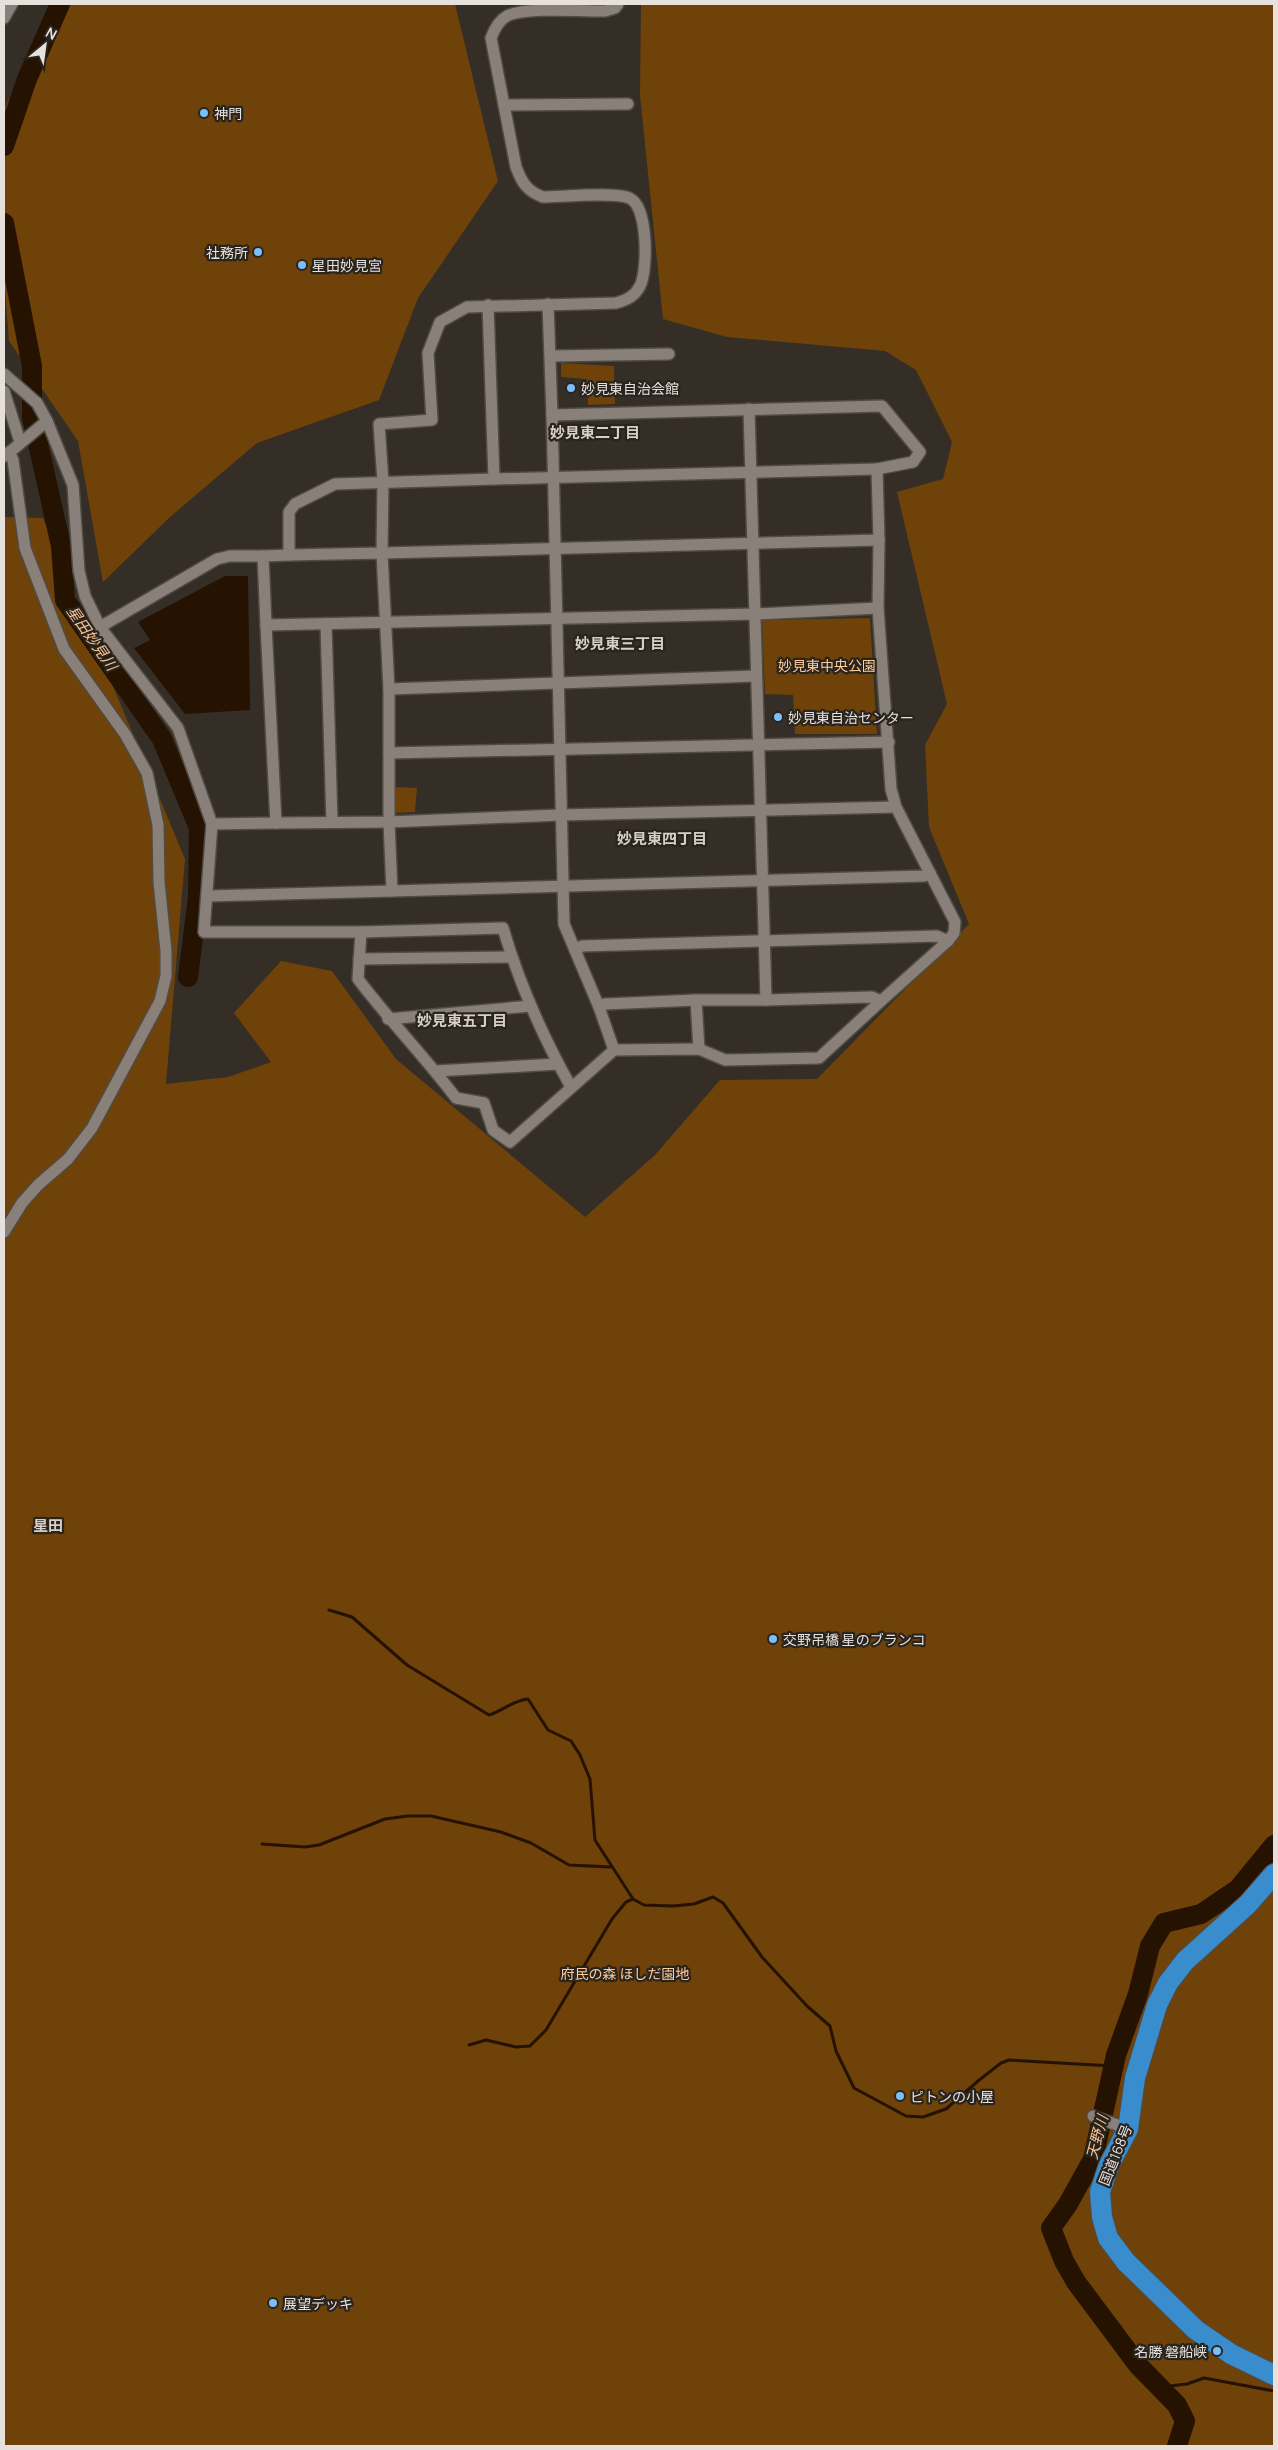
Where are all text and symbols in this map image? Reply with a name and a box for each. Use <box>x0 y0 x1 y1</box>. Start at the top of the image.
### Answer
north arrow <box>20 20 70 70</box>
text: N <box>43 22 61 44</box>
place label: 神門 <box>214 104 242 123</box>
marker: 神門 <box>198 107 210 119</box>
place label: 社務所 <box>206 243 248 262</box>
marker: 社務所 <box>252 246 264 258</box>
place label: 星田妙見宮 <box>312 256 382 275</box>
marker: 星田妙見宮 <box>296 259 308 271</box>
place label: 妙見東自治会館 <box>581 379 679 398</box>
marker: 妙見東自治会館 <box>565 382 577 394</box>
district label: 妙見東二丁目 <box>550 422 640 443</box>
water label: 星田妙見川 <box>62 601 123 676</box>
district label: 妙見東三丁目 <box>575 633 665 654</box>
park label: 妙見東中央公園 <box>778 656 876 675</box>
place label: 妙見東自治センター <box>788 708 914 727</box>
marker: 妙見東自治センター <box>772 711 784 723</box>
district label: 妙見東四丁目 <box>617 828 707 849</box>
district label: 妙見東五丁目 <box>417 1010 507 1031</box>
district label: 星田 <box>33 1515 63 1536</box>
place label: 交野吊橋 星のブランコ <box>783 1630 926 1649</box>
marker: 交野吊橋 星のブランコ <box>767 1633 779 1645</box>
park label: 府民の森 ほしだ園地 <box>561 1964 689 1983</box>
place label: ピトンの小屋 <box>910 2087 994 2106</box>
marker: ピトンの小屋 <box>894 2090 906 2102</box>
water label: 天野川 <box>1081 2111 1113 2161</box>
street label: 国道168号 <box>1094 2122 1136 2188</box>
place label: 展望デッキ <box>283 2294 353 2313</box>
marker: 展望デッキ <box>267 2297 279 2309</box>
place label: 名勝 磐船峡 <box>1134 2342 1207 2361</box>
marker: 名勝 磐船峡 <box>1211 2345 1223 2357</box>

